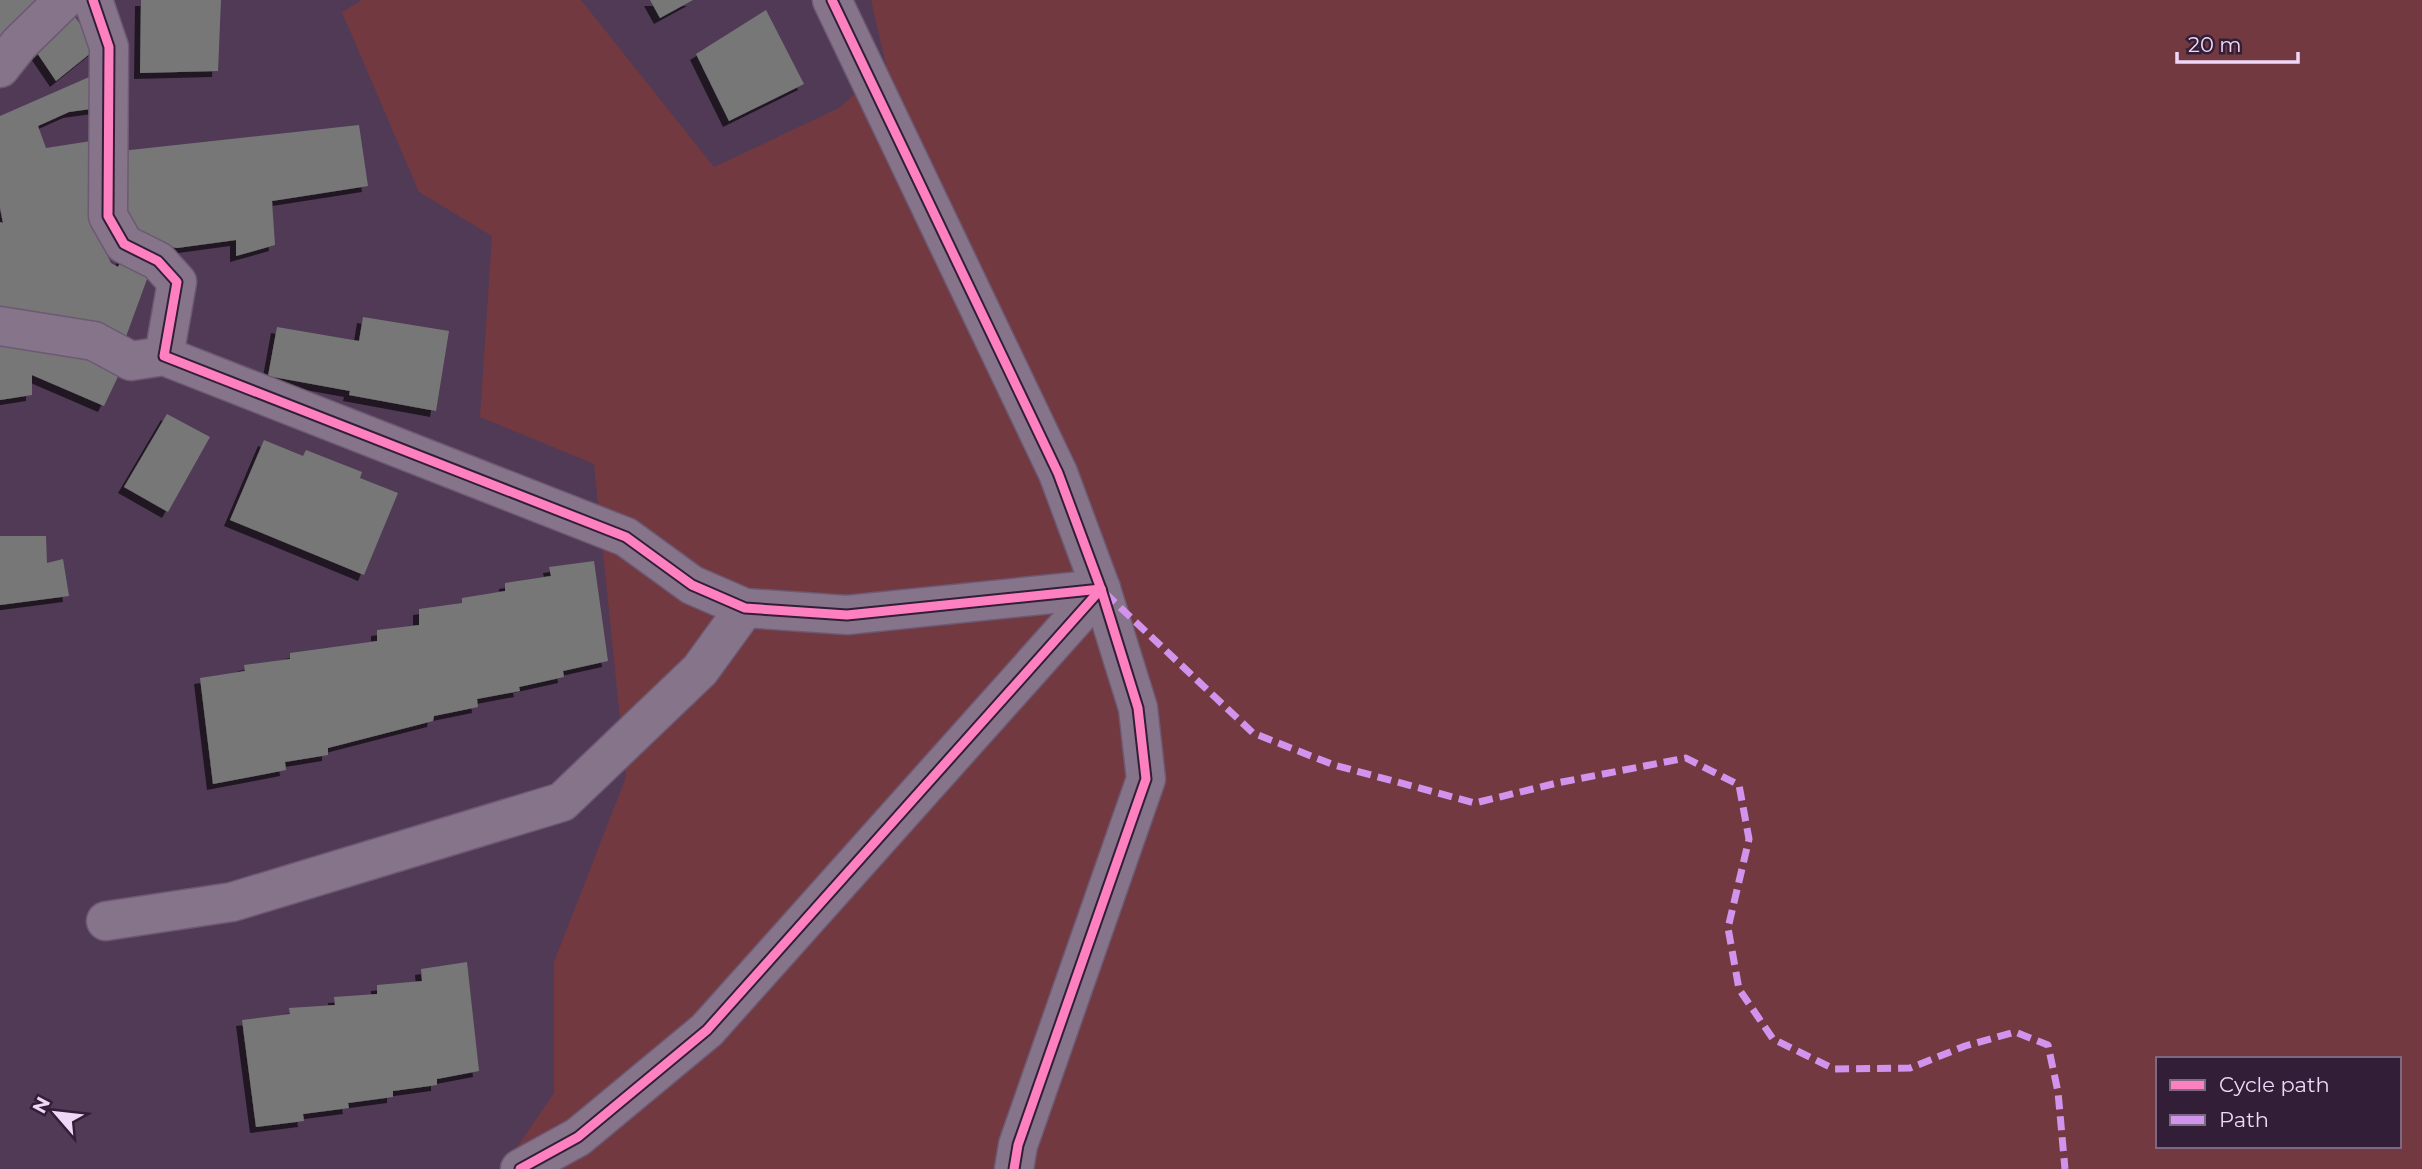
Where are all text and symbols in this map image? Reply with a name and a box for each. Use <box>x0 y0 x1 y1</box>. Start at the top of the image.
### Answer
scale bar <box>2177 21 2298 65</box>
text: 20 m <box>2188 32 2242 57</box>
legend <box>2156 1057 2401 1148</box>
text: Cycle path <box>2219 1072 2330 1097</box>
north arrow <box>21 1078 91 1148</box>
text: N <box>28 1093 55 1117</box>
text: Path <box>2219 1107 2269 1132</box>

